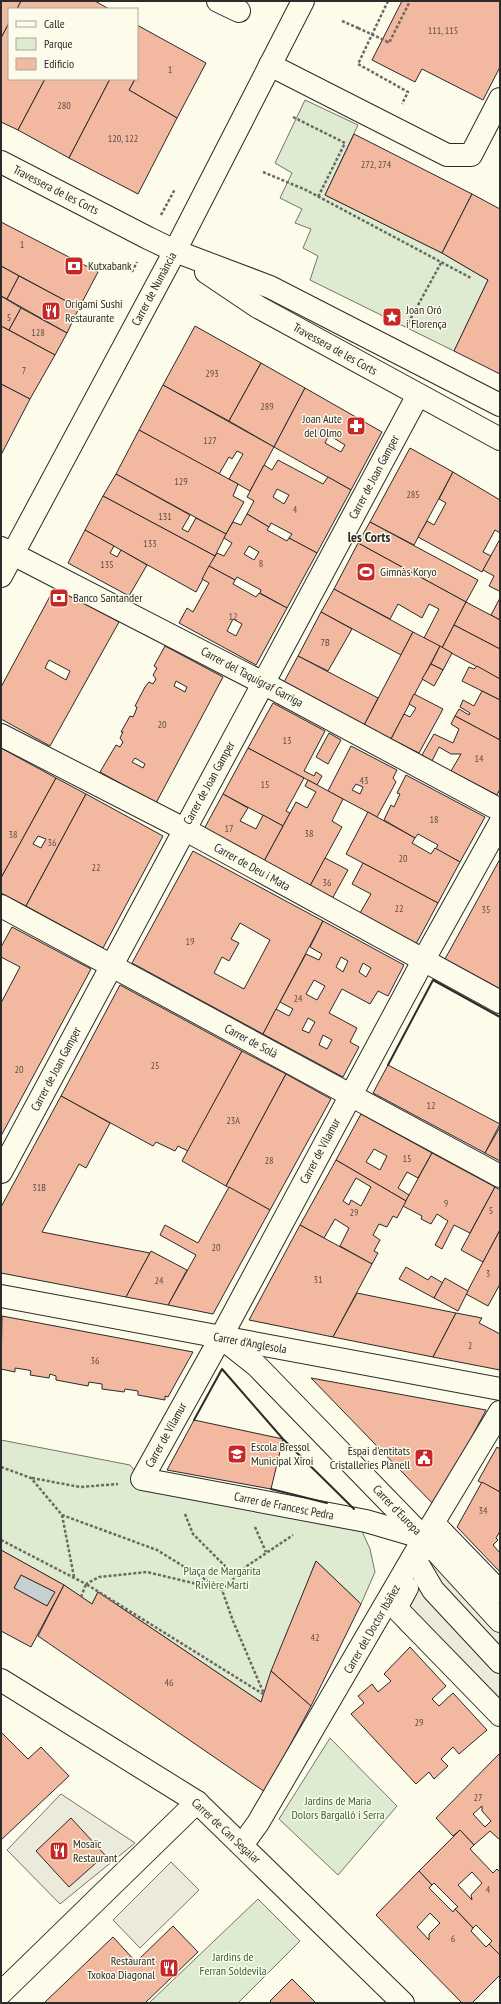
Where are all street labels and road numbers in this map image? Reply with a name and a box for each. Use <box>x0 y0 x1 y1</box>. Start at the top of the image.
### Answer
street label: Travessera de les Corts <box>11 162 102 218</box>
street label: Carrer de Numància <box>128 249 179 328</box>
street label: Travessera de les Corts <box>290 319 380 378</box>
street label: Carrer de Joan Gamper <box>345 432 402 521</box>
street label: Carrer del Taquígraf Garriga <box>199 643 306 710</box>
street label: Carrer de Joan Gamper <box>179 738 238 827</box>
street label: Carrer de Deu i Mata <box>211 839 293 894</box>
street label: Carrer de Solà <box>222 1020 281 1061</box>
street label: Carrer de Joan Gamper <box>27 1024 84 1113</box>
street label: Carrer de Vilamur <box>296 1115 343 1186</box>
street label: Carrer d'Anglesola <box>212 1329 288 1356</box>
street label: Carrer de Vilamur <box>142 1399 190 1470</box>
street label: Carrer d'Europa <box>370 1482 425 1538</box>
street label: Carrer de Francesc Pedra <box>233 1488 336 1523</box>
street label: Carrer del Doctor Ibáñez <box>340 1582 403 1676</box>
street label: Carrer de Can Segalar <box>189 1795 265 1867</box>

